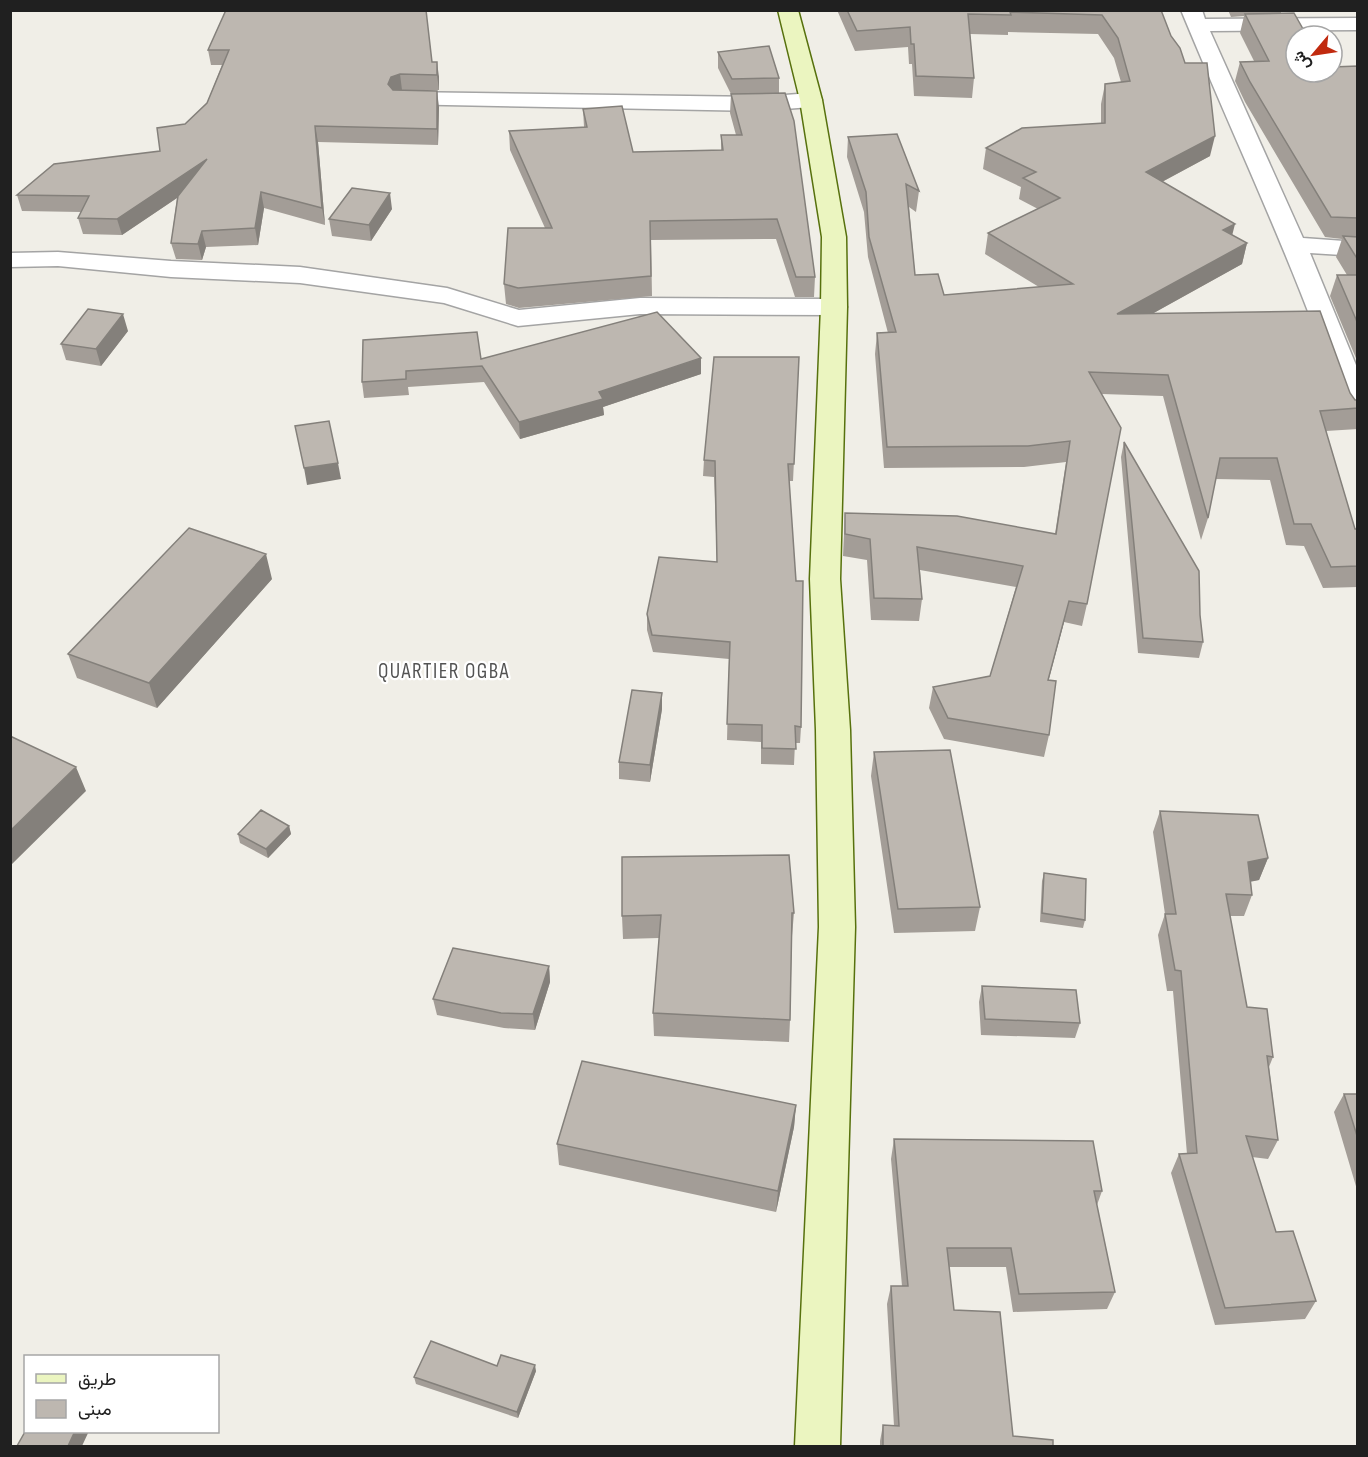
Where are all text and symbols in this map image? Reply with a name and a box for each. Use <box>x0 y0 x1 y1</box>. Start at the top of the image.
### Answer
north arrow <box>1284 24 1344 84</box>
text: ش <box>1289 48 1315 74</box>
district label: QUARTIER OGBA <box>378 659 510 684</box>
legend <box>24 1355 219 1433</box>
text: طريق <box>78 1369 116 1390</box>
text: مبنى <box>78 1399 112 1420</box>

